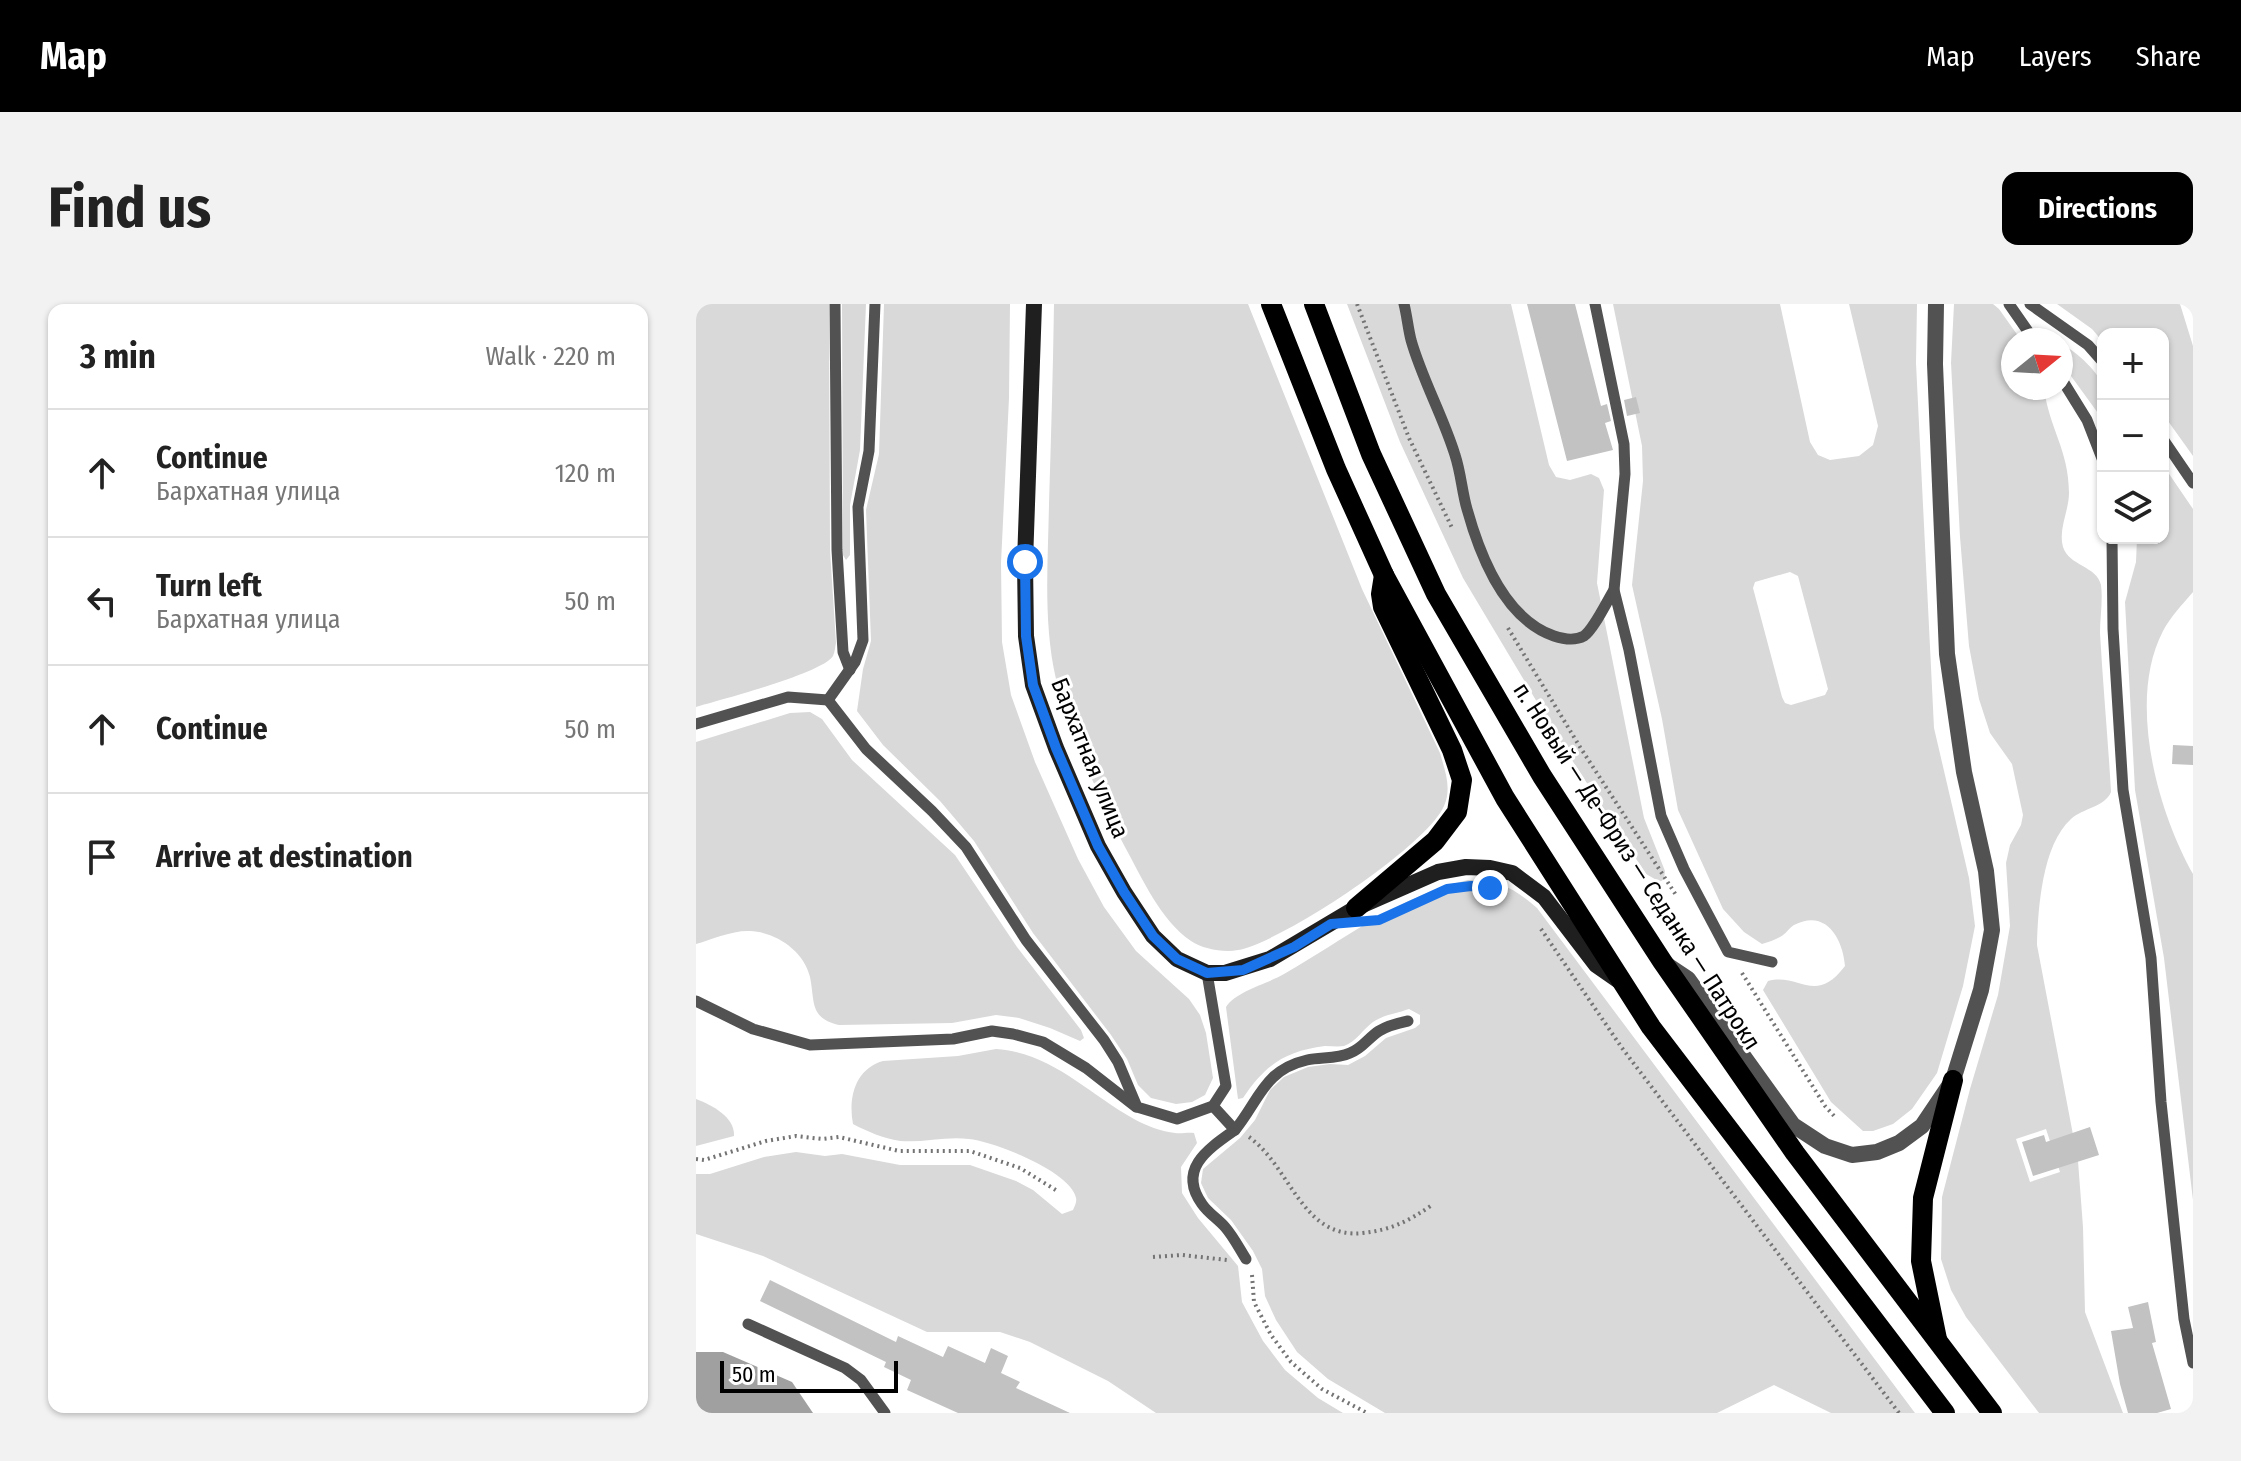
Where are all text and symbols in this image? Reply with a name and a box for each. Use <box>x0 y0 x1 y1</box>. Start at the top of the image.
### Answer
text: Map <box>40 33 107 79</box>
text: Map <box>1926 40 1975 73</box>
text: Layers <box>2019 40 2092 73</box>
text: Share <box>2136 40 2201 73</box>
button: Directions <box>2002 172 2193 245</box>
text: Find us <box>48 175 211 242</box>
north arrow <box>2001 328 2073 400</box>
map controls <box>2097 328 2169 544</box>
button: + <box>2097 328 2169 400</box>
text: 3 min <box>80 336 156 377</box>
text: Walk · 220 m <box>486 341 616 372</box>
button: − <box>2097 400 2169 472</box>
text: Continue <box>156 440 268 476</box>
icon: ahead <box>80 451 124 495</box>
text: 120 m <box>555 458 616 489</box>
button: layers <box>2097 472 2169 544</box>
text: Бархатная улица <box>156 476 341 507</box>
route start <box>1007 544 1043 580</box>
text: Turn left <box>156 568 262 604</box>
icon: left <box>80 579 124 623</box>
text: 50 m <box>564 586 616 617</box>
text: Бархатная улица <box>156 604 341 635</box>
street label: Бархатная улица <box>1045 674 1135 842</box>
street label: п. Новый — Де-Фриз — Седанка — Патрокл <box>1508 677 1766 1055</box>
icon: ahead <box>80 707 124 751</box>
text: Continue <box>156 711 268 747</box>
text: 50 m <box>564 714 616 745</box>
icon: arrive <box>80 835 124 879</box>
text: Arrive at destination <box>156 839 413 875</box>
route end <box>1472 870 1508 906</box>
scale bar <box>720 1357 898 1393</box>
text: 50 m <box>732 1361 776 1388</box>

